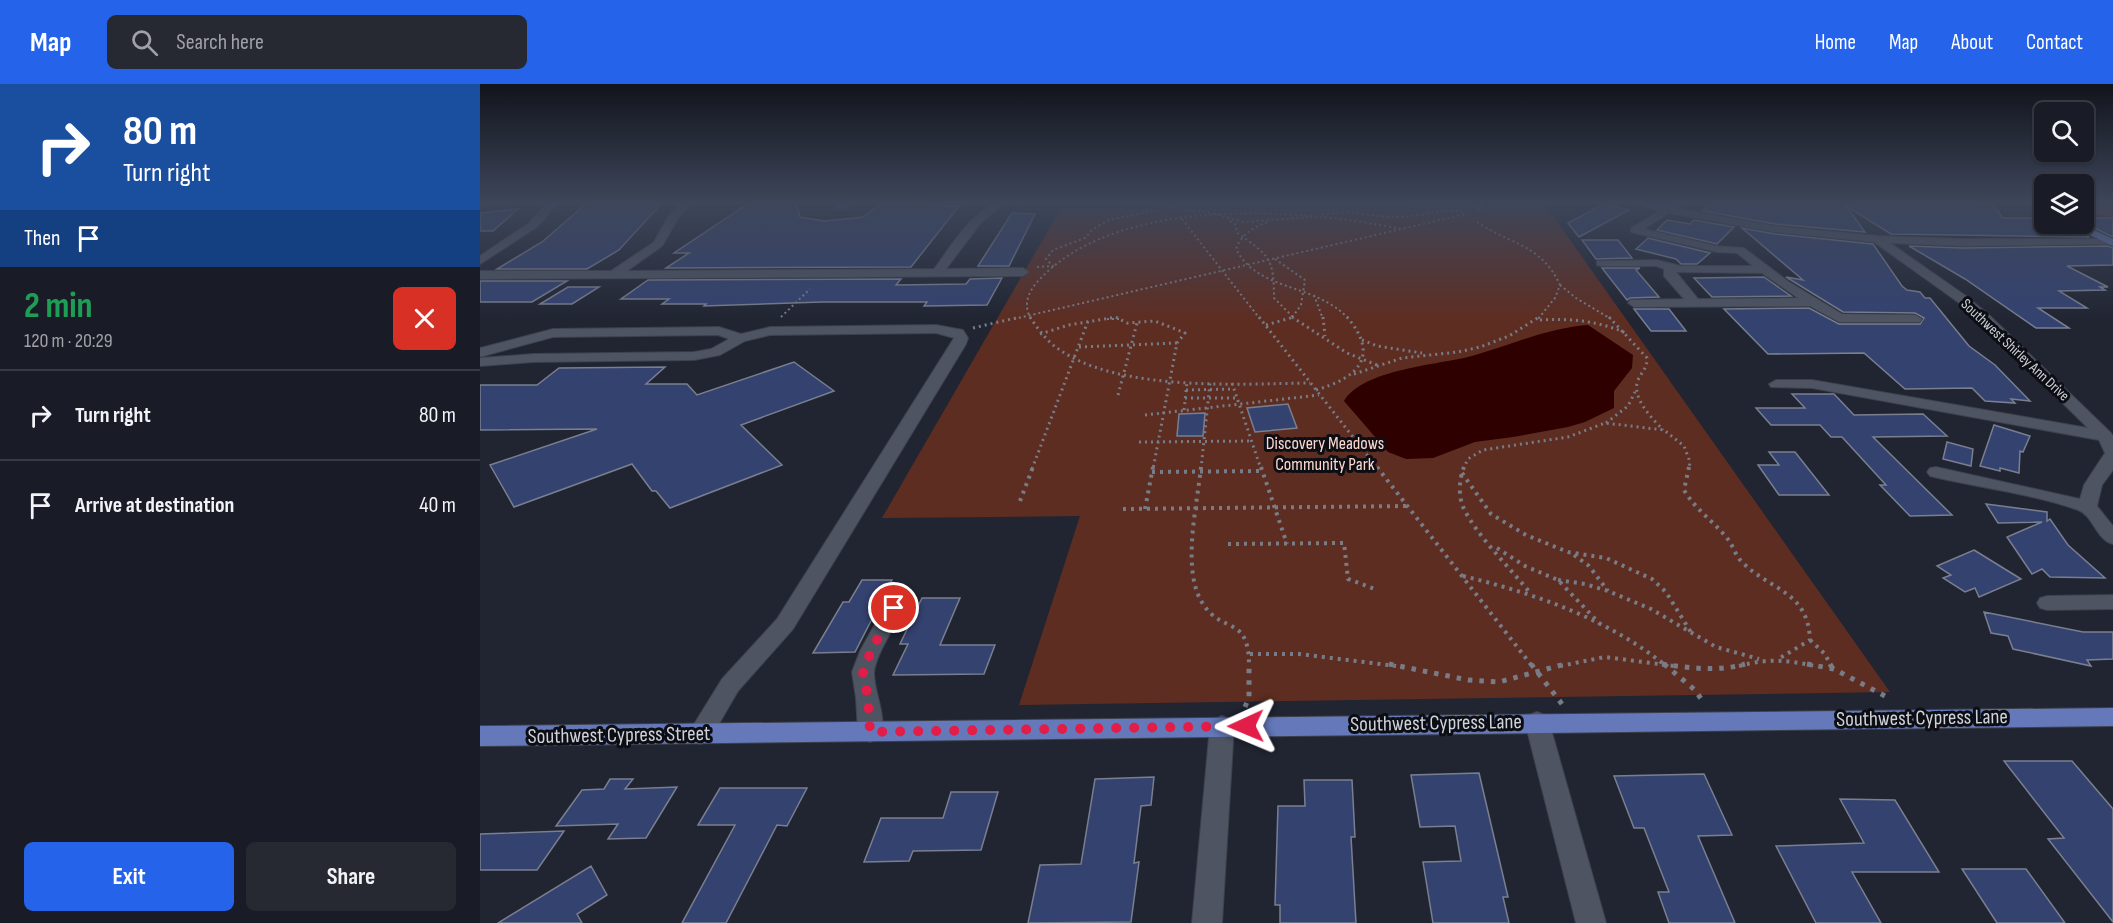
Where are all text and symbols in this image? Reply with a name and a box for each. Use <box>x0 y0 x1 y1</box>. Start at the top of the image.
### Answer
search box <box>107 15 527 69</box>
text: Map <box>30 26 71 59</box>
icon: search <box>128 26 161 59</box>
text: Search here <box>176 29 264 56</box>
text: Home <box>1815 30 1856 55</box>
text: Map <box>1889 30 1918 55</box>
text: About <box>1951 30 1993 55</box>
text: Contact <box>2026 30 2083 55</box>
map controls <box>2034 102 2094 234</box>
button: search <box>2034 102 2094 162</box>
text: 80 m <box>123 106 197 157</box>
icon: right <box>24 108 102 186</box>
text: Turn right <box>123 157 210 189</box>
button: layers <box>2034 174 2094 234</box>
icon: arrive <box>72 222 105 255</box>
text: Then <box>24 225 60 252</box>
text: 2 min <box>24 285 93 328</box>
button: close <box>393 287 456 350</box>
street label: Southwest Shirley Ann Drive <box>1957 295 2073 405</box>
text: 120 m · 20:29 <box>24 329 113 353</box>
icon: right <box>24 399 57 432</box>
text: Turn right <box>75 402 151 429</box>
text: 80 m <box>419 402 456 429</box>
park label: Discovery Meadows Community Park <box>1266 433 1384 475</box>
icon: arrive <box>24 489 57 522</box>
text: Arrive at destination <box>75 492 234 519</box>
text: 40 m <box>419 492 456 519</box>
pin <box>868 582 919 633</box>
icon: arrive <box>877 591 910 624</box>
position arrow <box>1214 694 1278 758</box>
street label: Southwest Cypress Lane <box>1836 704 2008 732</box>
street label: Southwest Cypress Lane <box>1350 709 1522 737</box>
street label: Southwest Cypress Street <box>527 721 711 749</box>
button: Exit <box>24 842 234 911</box>
button: Share <box>246 842 456 911</box>

